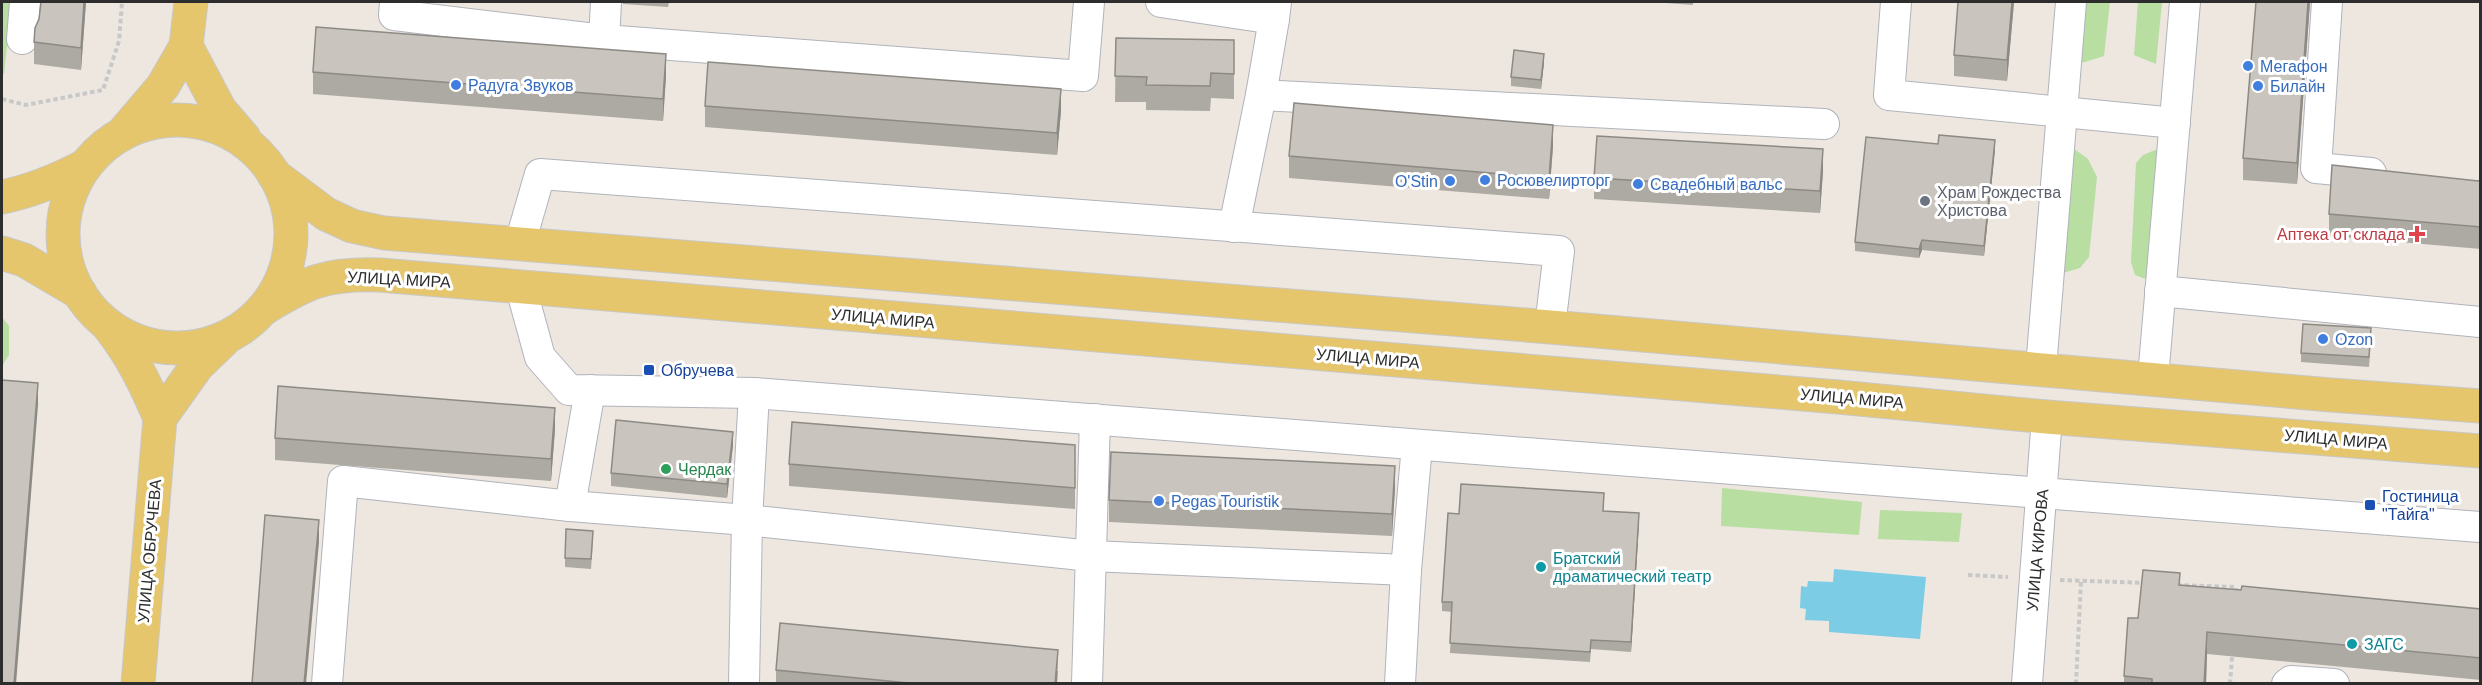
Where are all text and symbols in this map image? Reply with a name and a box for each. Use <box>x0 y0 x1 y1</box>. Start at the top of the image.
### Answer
place label: Мегафон <box>2260 58 2328 75</box>
marker: Мегафон <box>2241 59 2255 73</box>
place label: Радуга Звуков <box>468 77 574 94</box>
marker: Радуга Звуков <box>449 78 463 92</box>
place label: Билайн <box>2270 78 2325 95</box>
marker: Билайн <box>2251 79 2265 93</box>
place label: Росювелирторг <box>1497 172 1610 189</box>
place label: O'Stin <box>1395 173 1438 190</box>
marker: Росювелирторг <box>1478 173 1492 187</box>
marker: O'Stin <box>1443 174 1457 188</box>
place label: Свадебный вальс <box>1650 176 1783 193</box>
marker: Свадебный вальс <box>1631 177 1645 191</box>
place label: Храм Рождества Христова <box>1937 184 2061 219</box>
marker: Храм Рождества Христова <box>1918 194 1932 208</box>
place label: Аптека от склада <box>2277 226 2405 243</box>
marker: Аптека от склада <box>2410 227 2424 241</box>
street label: УЛИЦА МИРА <box>347 268 452 291</box>
street label: УЛИЦА МИРА <box>831 306 936 332</box>
place label: Ozon <box>2335 331 2373 348</box>
marker: Ozon <box>2316 332 2330 346</box>
street label: УЛИЦА МИРА <box>1316 346 1421 372</box>
place label: Обручева <box>661 362 734 379</box>
marker: Обручева <box>642 363 656 377</box>
street label: УЛИЦА МИРА <box>1800 386 1905 412</box>
street label: УЛИЦА МИРА <box>2284 427 2389 453</box>
place label: Чердак <box>678 461 732 478</box>
marker: Чердак <box>659 462 673 476</box>
street label: УЛИЦА ОБРУЧЕВА <box>135 478 164 624</box>
street label: УЛИЦА КИРОВА <box>2024 488 2051 612</box>
place label: Гостиница "Тайга" <box>2382 488 2459 523</box>
place label: Pegas Touristik <box>1171 493 1280 510</box>
marker: Pegas Touristik <box>1152 494 1166 508</box>
marker: Гостиница "Тайга" <box>2363 498 2377 512</box>
place label: Братский драматический театр <box>1553 550 1711 585</box>
marker: Братский драматический театр <box>1534 560 1548 574</box>
place label: ЗАГС <box>2364 636 2404 653</box>
marker: ЗАГС <box>2345 637 2359 651</box>

